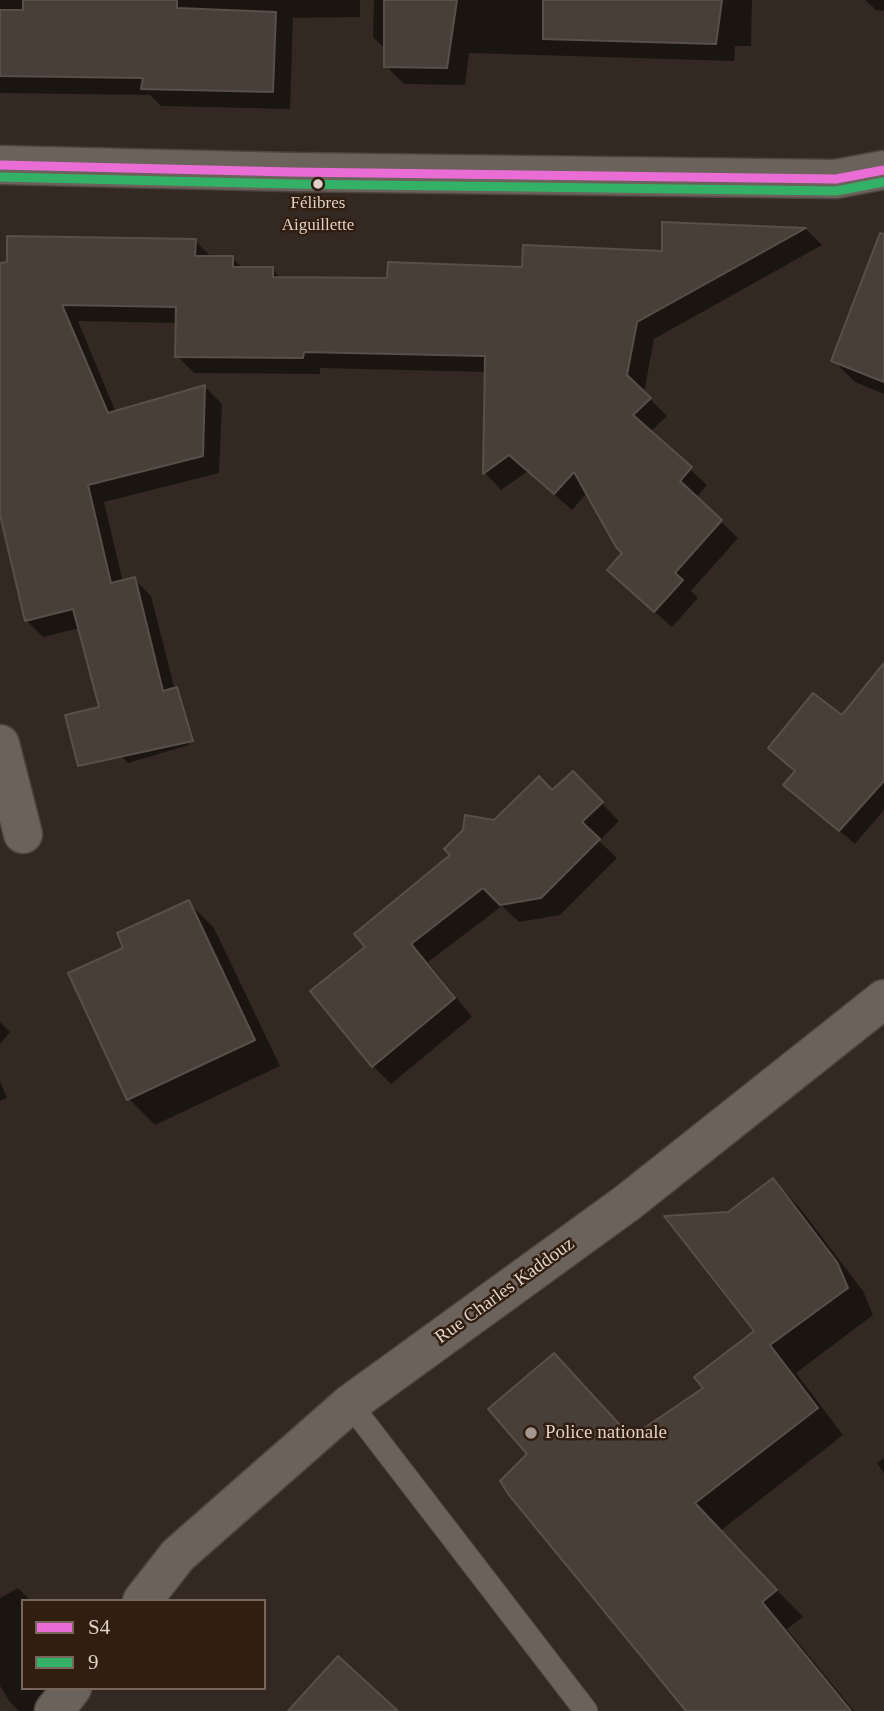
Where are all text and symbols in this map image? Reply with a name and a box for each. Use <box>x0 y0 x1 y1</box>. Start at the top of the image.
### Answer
marker: Félibres Aiguillette <box>311 177 325 191</box>
place label: Félibres Aiguillette <box>282 194 354 234</box>
street label: Rue Charles Kaddouz <box>431 1233 579 1349</box>
place label: Police nationale <box>545 1422 667 1444</box>
marker: Police nationale <box>523 1425 539 1441</box>
legend <box>21 1599 266 1690</box>
text: S4 <box>88 1615 110 1639</box>
text: 9 <box>88 1650 99 1674</box>

